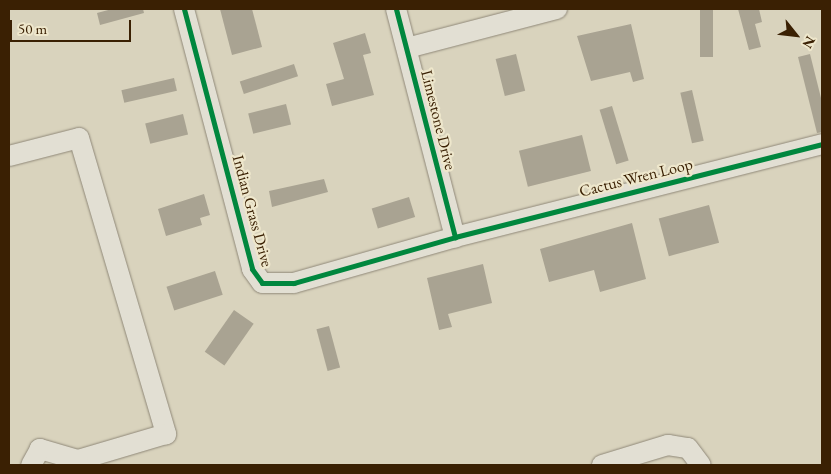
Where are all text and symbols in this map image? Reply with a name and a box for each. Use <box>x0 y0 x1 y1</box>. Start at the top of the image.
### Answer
scale bar <box>12 10 134 42</box>
north arrow <box>771 10 821 60</box>
text: 50 m <box>18 19 47 38</box>
text: N <box>799 33 820 52</box>
street label: Limestone Drive <box>416 68 460 172</box>
street label: Indian Grass Drive <box>228 153 276 269</box>
street label: Cactus Wren Loop <box>577 155 695 201</box>

